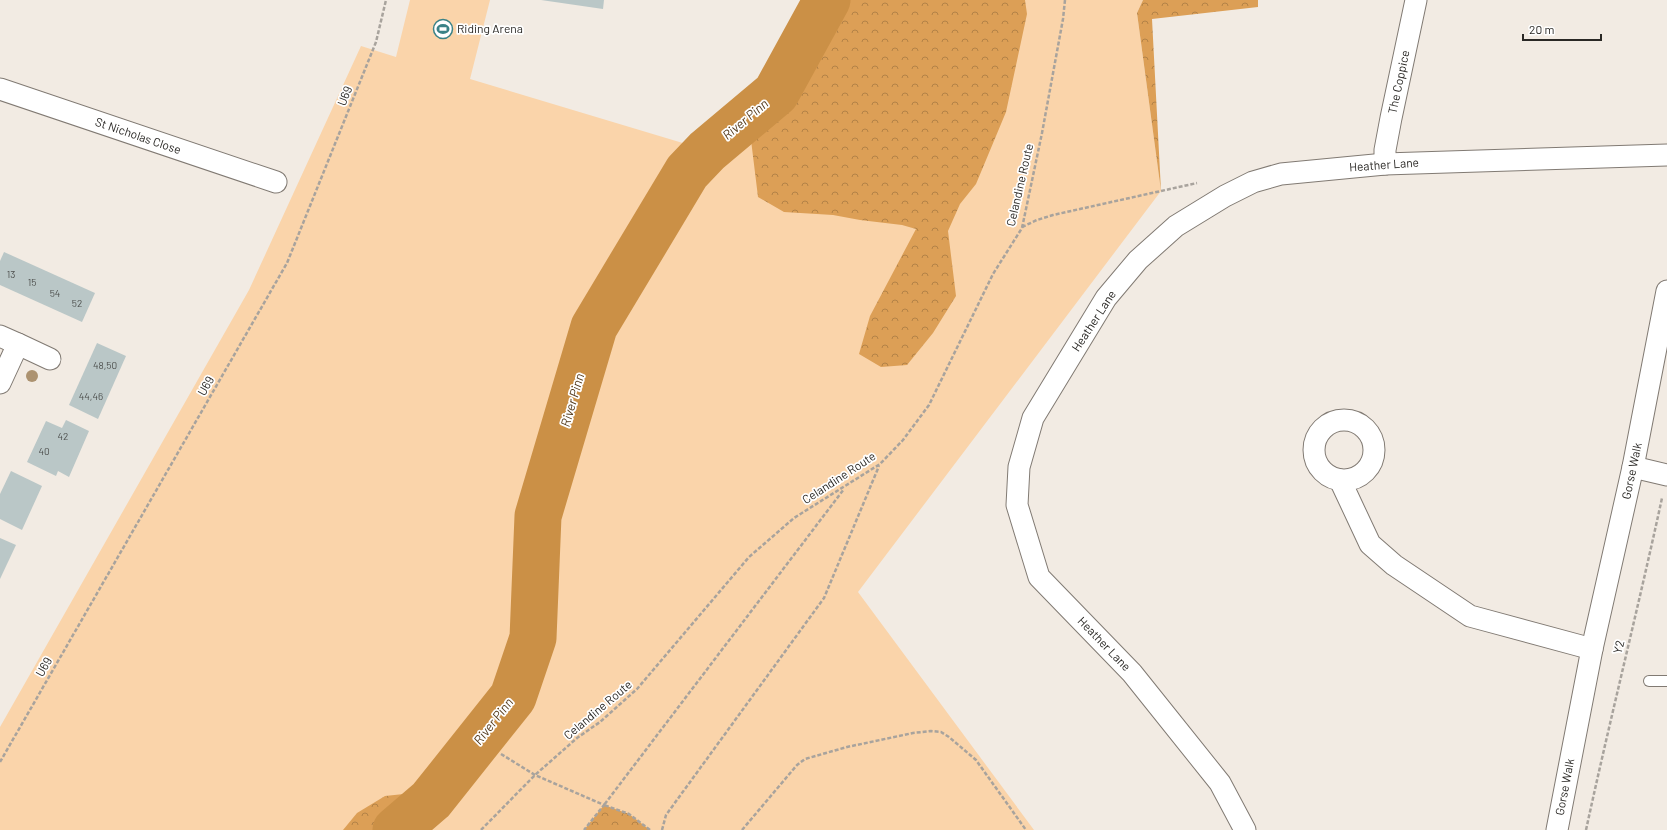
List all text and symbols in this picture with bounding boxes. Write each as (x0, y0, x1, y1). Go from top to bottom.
scale bar (1523, 16, 1601, 42)
sports icon: Riding Arena (432, 18, 454, 40)
place label: Riding Arena (457, 21, 523, 35)
text: 20 m (1529, 22, 1555, 36)
street label: The Coppice (1384, 49, 1412, 115)
street label: U69 (334, 84, 354, 108)
water label: River Pinn (719, 95, 771, 143)
street label: St Nicholas Close (94, 114, 183, 156)
street label: Celandine Route (1003, 142, 1035, 228)
street label: Heather Lane (1349, 155, 1419, 173)
house number: 13 (7, 268, 15, 280)
house number: 15 (28, 276, 36, 288)
house number: 54 (50, 287, 60, 299)
street label: Heather Lane (1068, 287, 1118, 354)
house number: 52 (72, 297, 82, 309)
house number: 48,50 (93, 359, 117, 371)
water label: River Pinn (557, 371, 587, 429)
street label: U69 (194, 373, 216, 398)
house number: 44,46 (79, 390, 103, 402)
house number: 42 (58, 430, 68, 442)
street label: Gorse Walk (1618, 441, 1644, 500)
house number: 40 (38, 445, 50, 457)
street label: Celandine Route (799, 448, 878, 506)
street label: Heather Lane (1075, 613, 1134, 673)
street label: Y2 (1610, 639, 1626, 655)
street label: U69 (32, 654, 54, 679)
street label: Celandine Route (560, 677, 634, 742)
water label: River Pinn (470, 694, 516, 748)
street label: Gorse Walk (1552, 757, 1576, 816)

